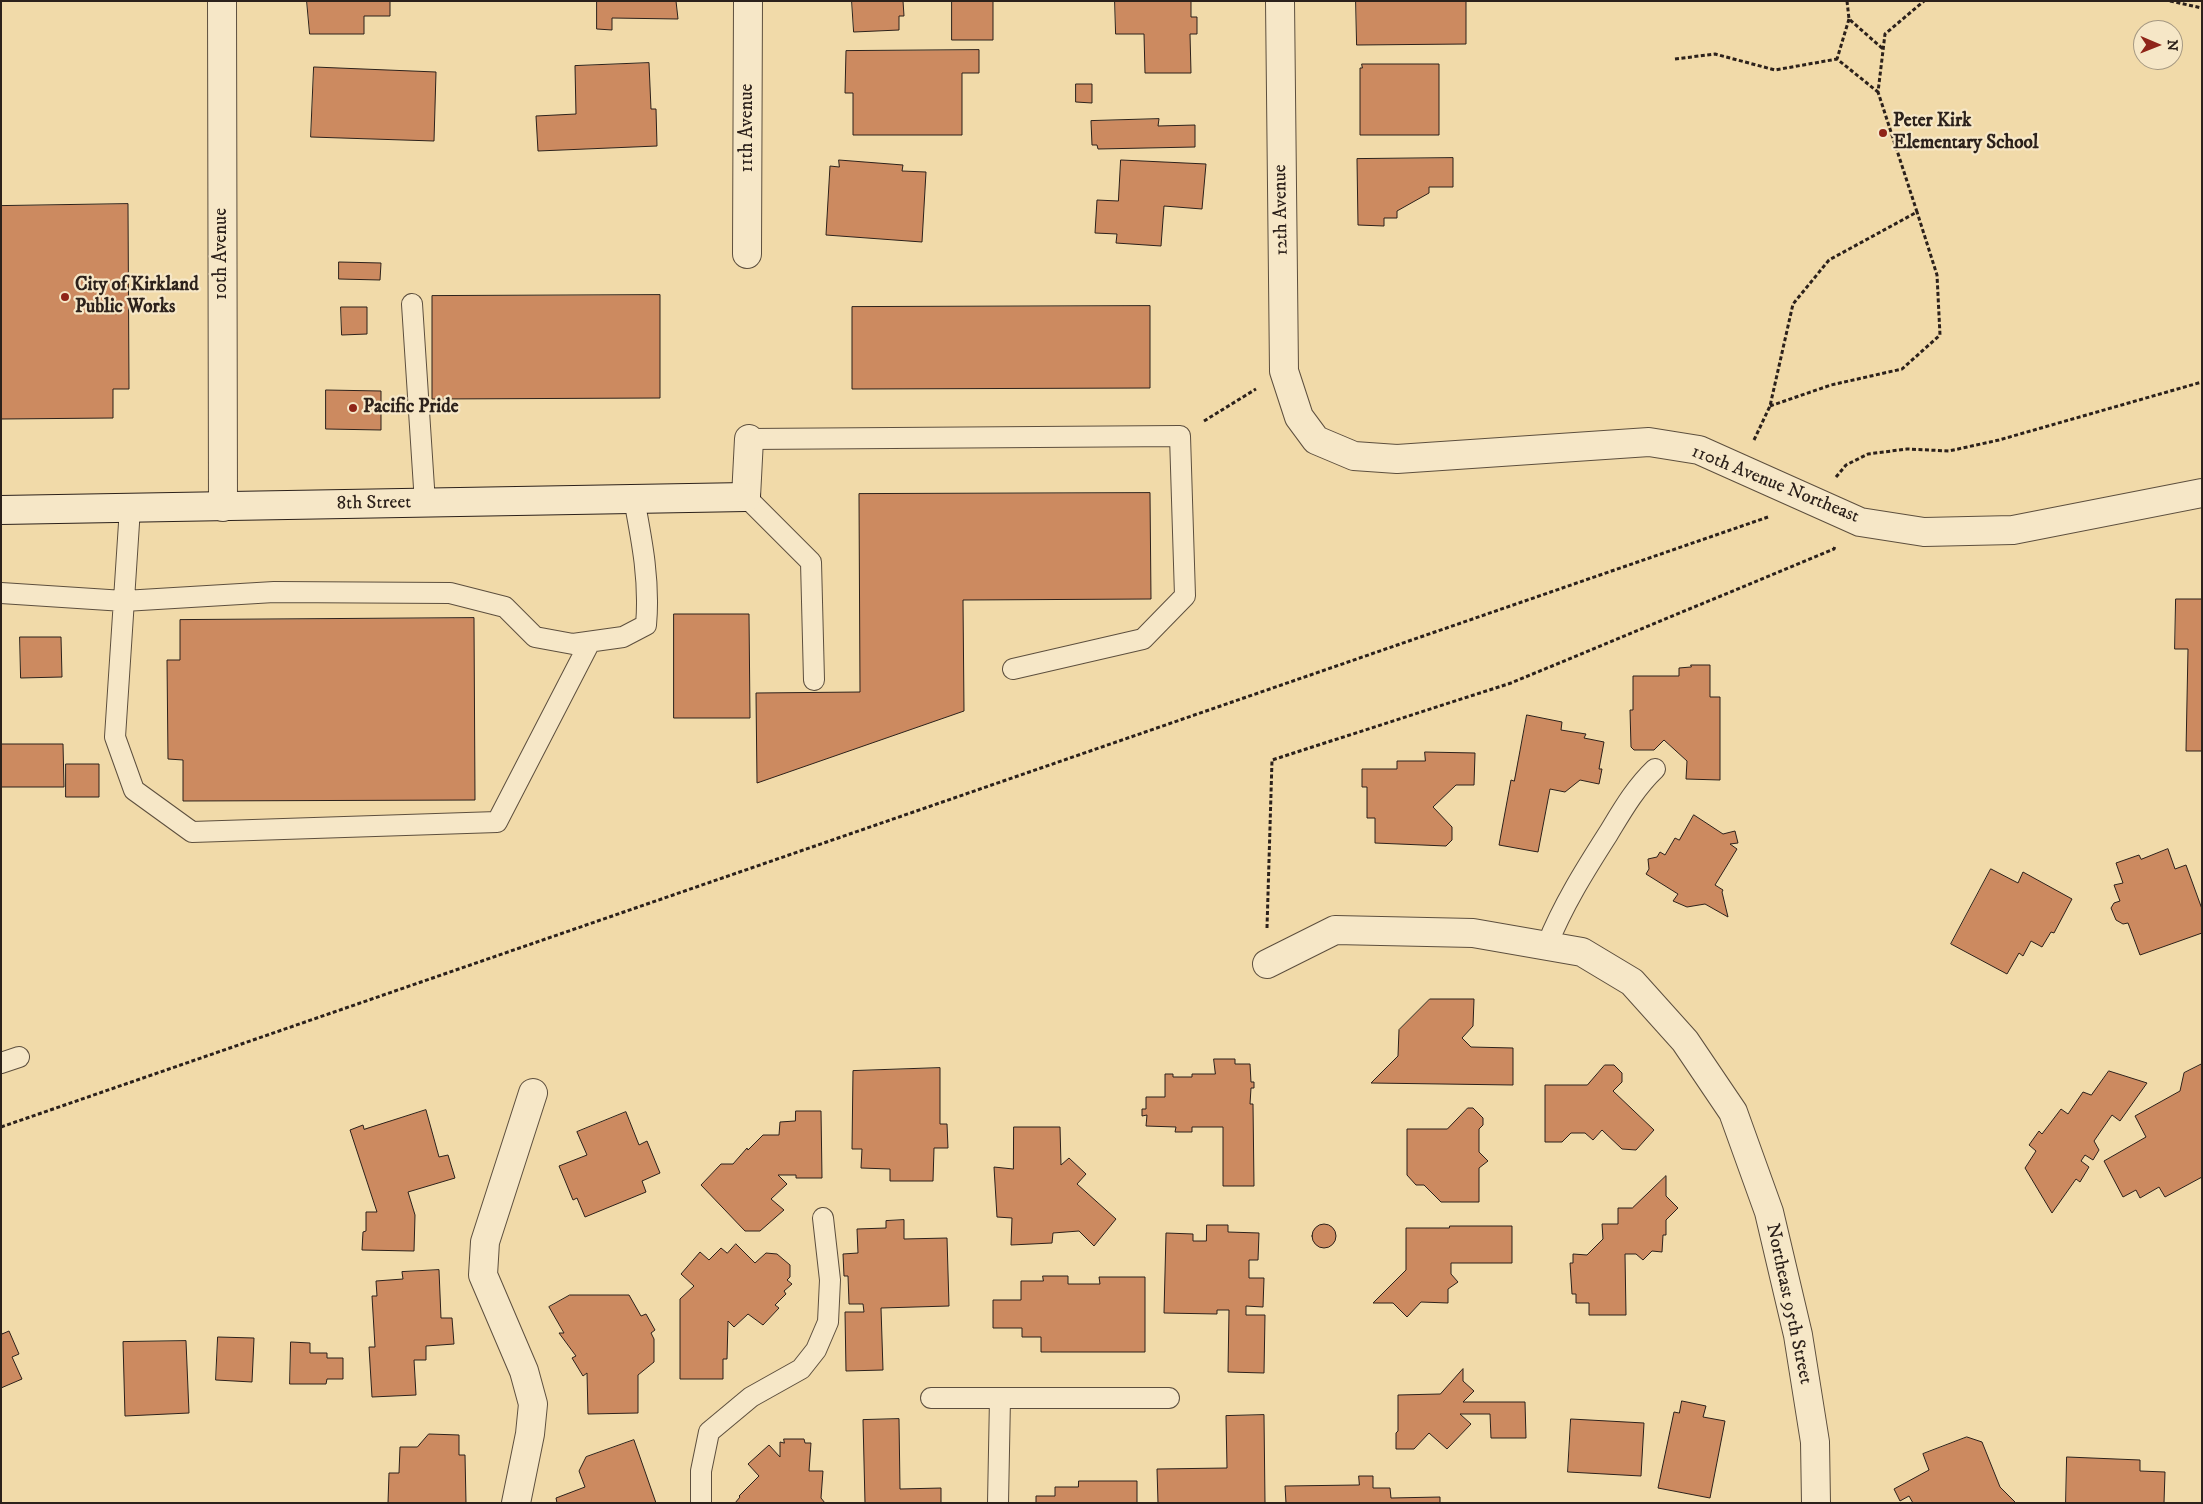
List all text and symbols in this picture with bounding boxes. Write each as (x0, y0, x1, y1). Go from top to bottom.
north arrow (2133, 20, 2183, 70)
text: N (2163, 39, 2181, 51)
street label: 11th Avenue (737, 84, 759, 172)
place label: Peter Kirk Elementary School (1893, 111, 2038, 155)
marker: Peter Kirk Elementary School (1877, 127, 1889, 139)
street label: 12th Avenue (1270, 164, 1294, 256)
street label: 10th Avenue (211, 208, 233, 300)
place label: City of Kirkland Public Works (75, 275, 199, 319)
marker: City of Kirkland Public Works (59, 291, 71, 303)
place label: Pacific Pride (363, 397, 459, 419)
marker: Pacific Pride (347, 402, 359, 414)
street label: 110th Avenue Northeast (1688, 441, 1862, 529)
street label: 8th Street (337, 492, 411, 516)
street label: Northeast 95th Street (1760, 1221, 1816, 1387)

